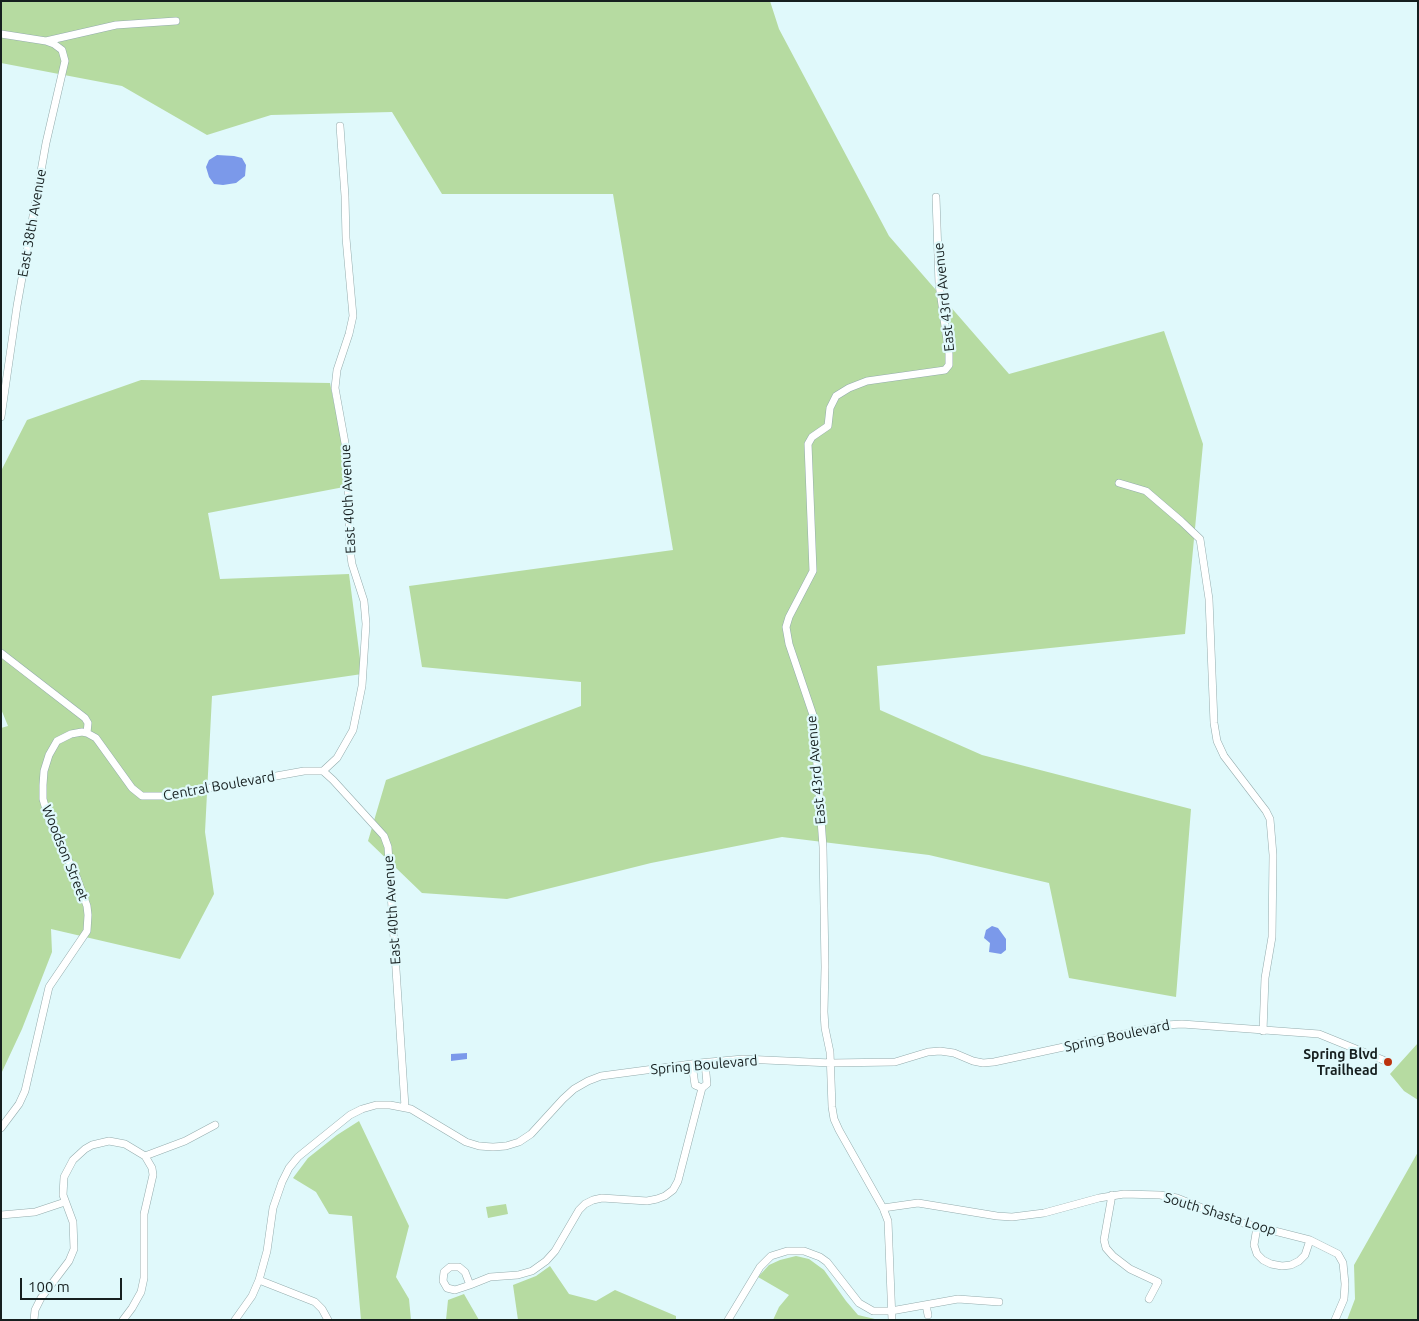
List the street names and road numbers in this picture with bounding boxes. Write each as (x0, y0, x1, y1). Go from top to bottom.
street label: East 38th Avenue (14, 168, 50, 278)
street label: East 43rd Avenue (930, 242, 958, 352)
street label: East 40th Avenue (337, 444, 359, 554)
street label: East 43rd Avenue (803, 715, 829, 825)
street label: Central Boulevard (162, 768, 276, 804)
street label: Woodson Street (38, 803, 92, 903)
street label: East 40th Avenue (380, 855, 404, 965)
street label: Spring Boulevard (1063, 1017, 1171, 1055)
street label: Spring Boulevard (650, 1052, 758, 1078)
street label: South Shasta Loop (1162, 1189, 1278, 1239)

